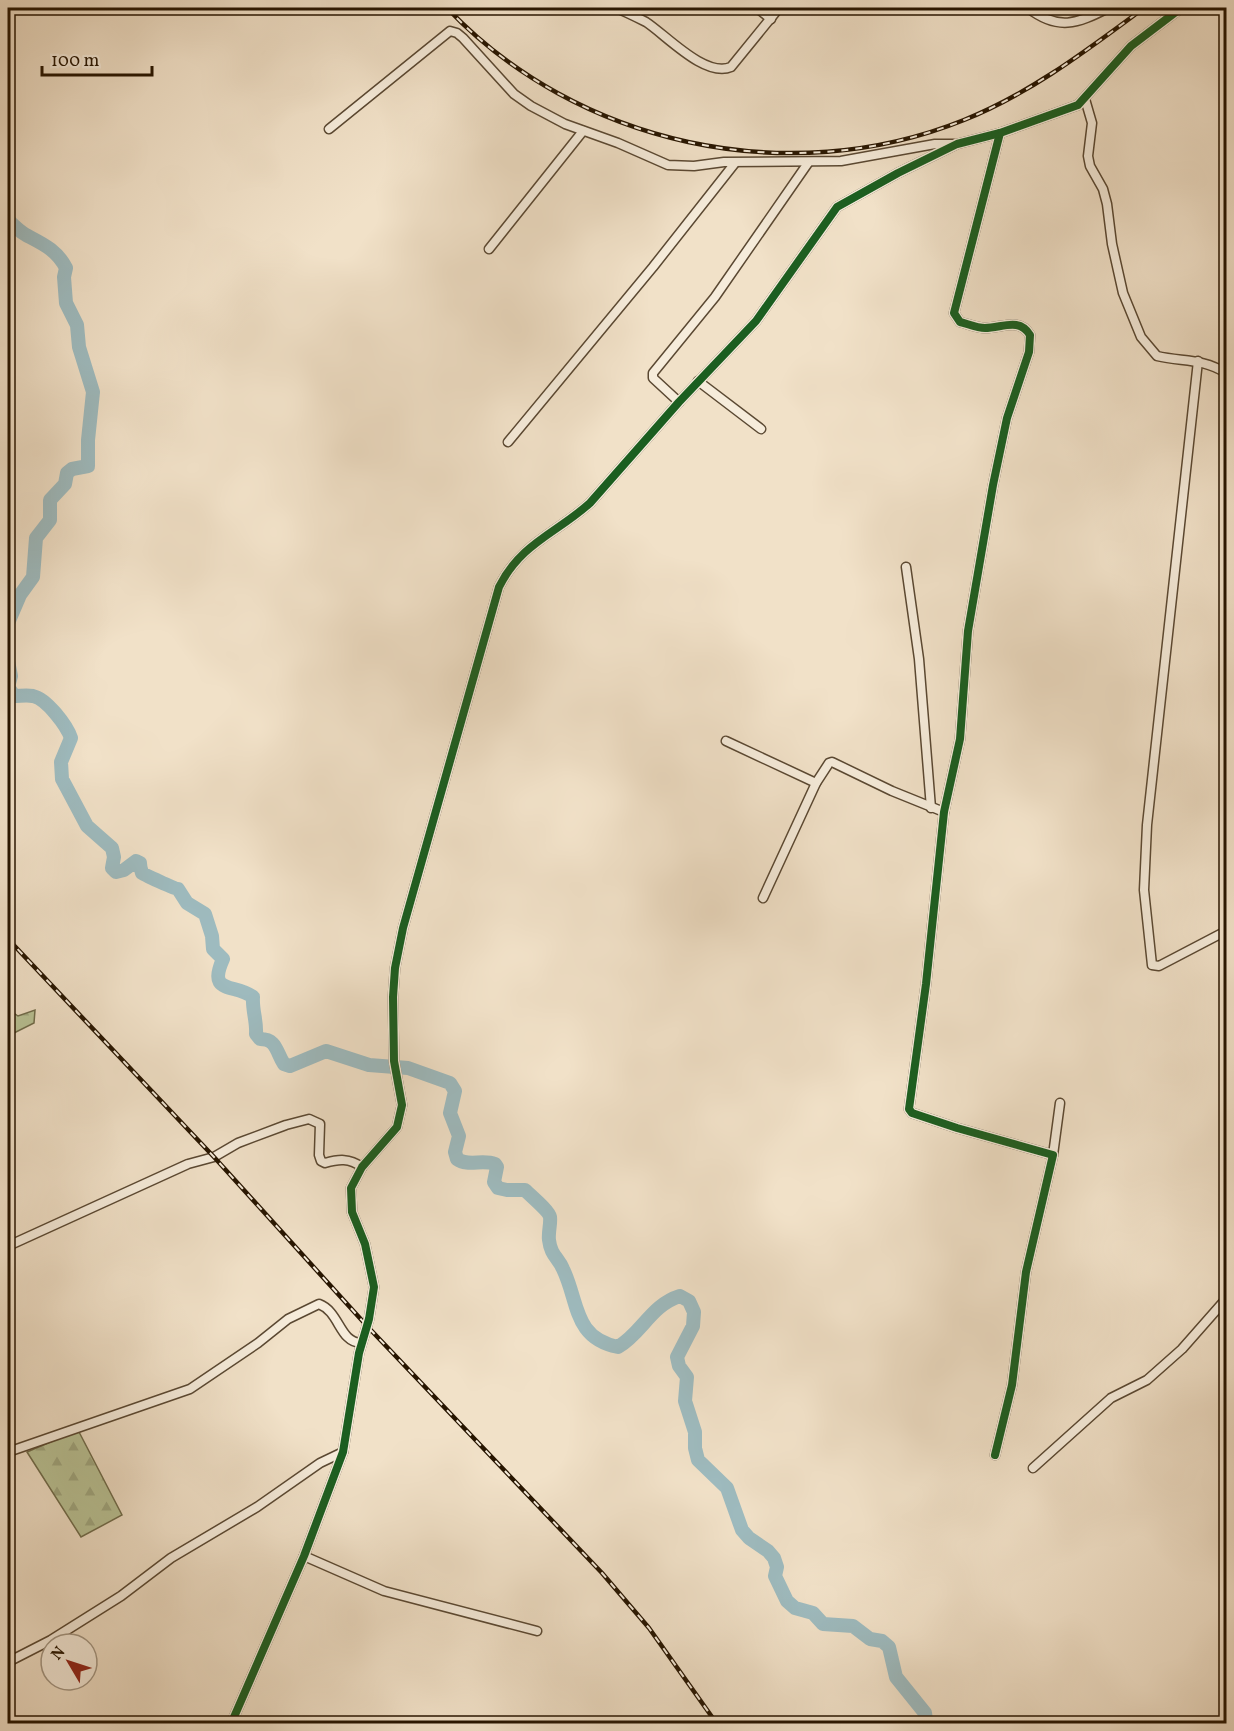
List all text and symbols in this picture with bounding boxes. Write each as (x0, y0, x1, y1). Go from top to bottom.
scale bar (42, 39, 152, 77)
text: 100 m (51, 49, 100, 74)
north arrow (39, 1632, 99, 1692)
text: N (47, 1642, 71, 1665)

